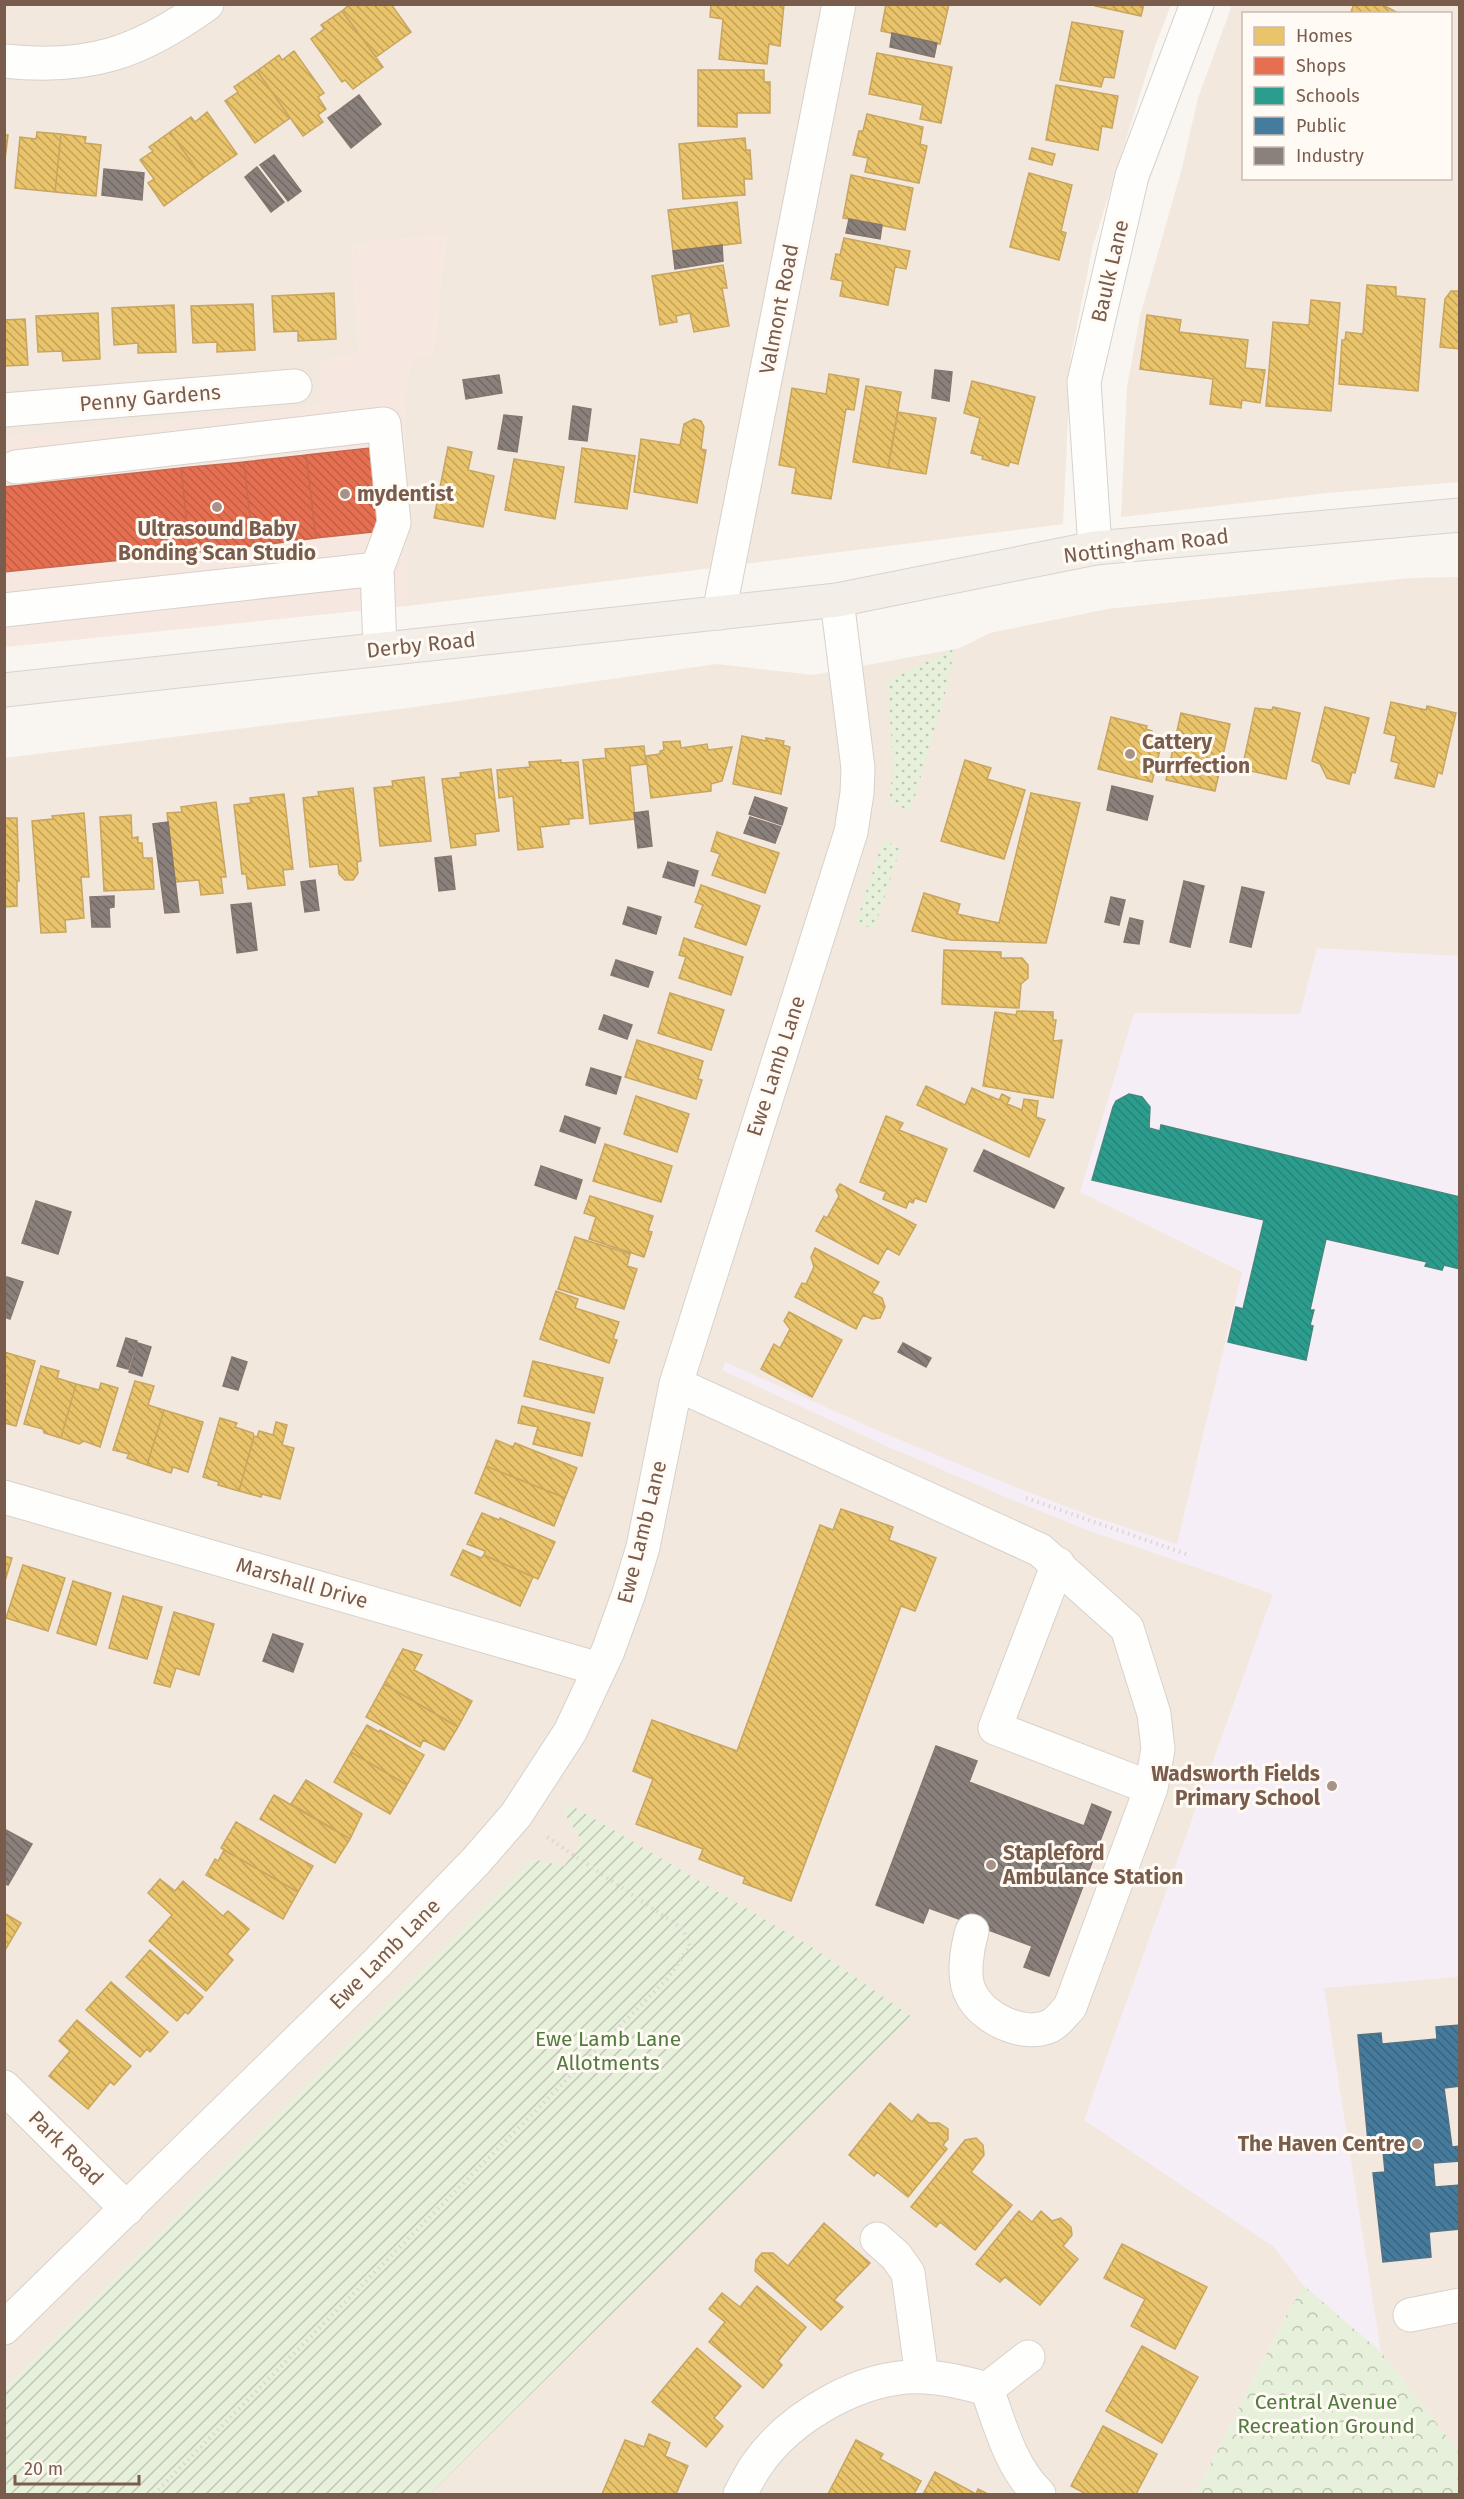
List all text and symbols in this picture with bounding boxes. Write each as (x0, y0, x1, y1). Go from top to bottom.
legend (1242, 12, 1452, 180)
text: Homes (1296, 25, 1352, 47)
text: Shops (1296, 55, 1346, 77)
text: Schools (1296, 85, 1360, 107)
text: Public (1296, 115, 1346, 137)
text: Industry (1296, 145, 1364, 167)
street label: Baulk Lane (1086, 217, 1134, 325)
street label: Valmont Road (754, 242, 804, 376)
street label: Penny Gardens (78, 379, 222, 417)
place label: mydentist (357, 481, 455, 507)
marker: mydentist (338, 487, 352, 501)
marker: Ultrasound Baby Bonding Scan Studio (210, 500, 224, 514)
place label: Ultrasound Baby Bonding Scan Studio (118, 516, 316, 566)
street label: Nottingham Road (1062, 523, 1230, 569)
street label: Derby Road (365, 626, 477, 664)
place label: Cattery Purrfection (1142, 729, 1250, 779)
marker: Cattery Purrfection (1123, 747, 1137, 761)
street label: Ewe Lamb Lane (741, 992, 811, 1140)
street label: Ewe Lamb Lane (612, 1458, 672, 1606)
street label: Marshall Drive (233, 1552, 371, 1614)
place label: Wadsworth Fields Primary School (1151, 1761, 1321, 1811)
marker: Wadsworth Fields Primary School (1325, 1779, 1339, 1793)
place label: Stapleford Ambulance Station (1002, 1840, 1183, 1890)
marker: Stapleford Ambulance Station (984, 1858, 998, 1872)
street label: Ewe Lamb Lane (324, 1893, 446, 2015)
park label: Ewe Lamb Lane Allotments (535, 2026, 681, 2076)
street label: Park Road (23, 2105, 109, 2191)
place label: The Haven Centre (1238, 2131, 1405, 2157)
marker: The Haven Centre (1410, 2137, 1424, 2151)
park label: Central Avenue Recreation Ground (1237, 2389, 1415, 2439)
scale bar (15, 2448, 140, 2486)
text: 20 m (24, 2458, 63, 2480)

